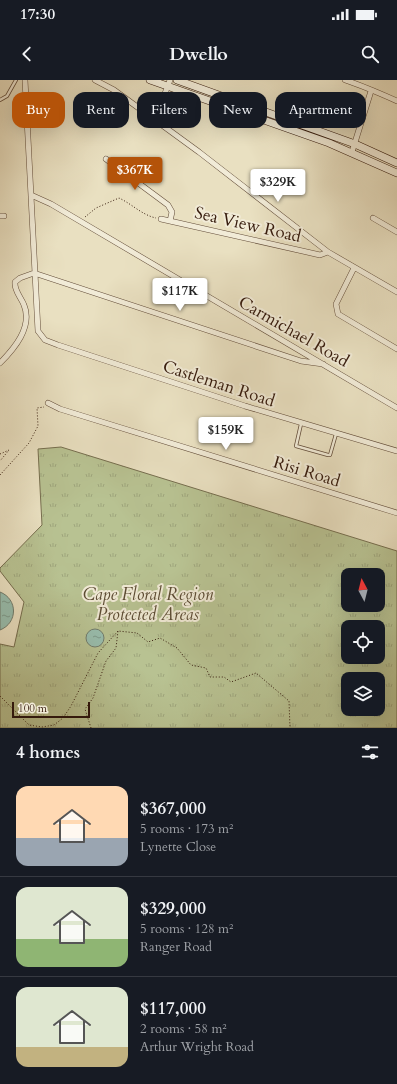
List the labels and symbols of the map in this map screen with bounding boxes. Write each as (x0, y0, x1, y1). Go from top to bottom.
pin: $367K (107, 157, 163, 191)
pin: $329K (250, 169, 306, 203)
street label: Sea View Road (192, 201, 303, 248)
pin: $117K (152, 278, 208, 312)
street label: Carmichael Road (234, 290, 353, 372)
street label: Castleman Road (160, 354, 278, 412)
pin: $159K (198, 417, 254, 451)
street label: Risi Road (271, 450, 343, 493)
north arrow (341, 568, 385, 612)
park label: Cape Floral Region Protected Areas (83, 583, 214, 626)
scale bar (12, 700, 90, 719)

